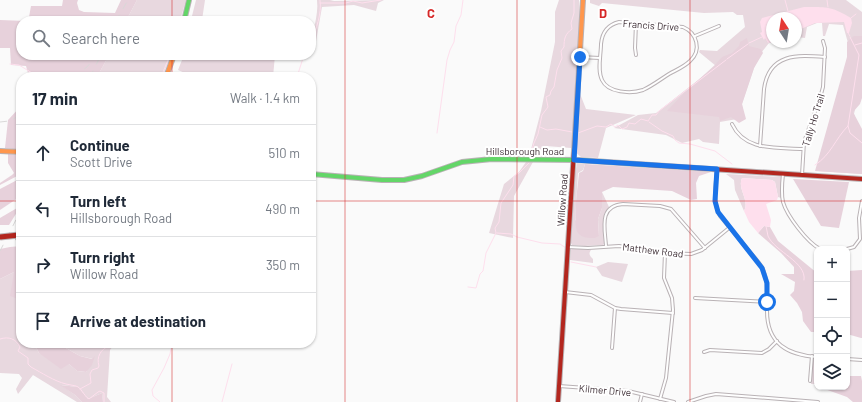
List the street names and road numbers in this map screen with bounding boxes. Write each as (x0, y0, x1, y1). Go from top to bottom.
street label: Francis Drive (622, 17, 680, 33)
street label: Tally Ho Trail (799, 92, 827, 148)
street label: Hillsborough Road (486, 145, 564, 157)
street label: Willow Road (554, 173, 570, 227)
street label: Matthew Road (622, 240, 684, 260)
street label: Kilmer Drive (578, 382, 632, 398)

